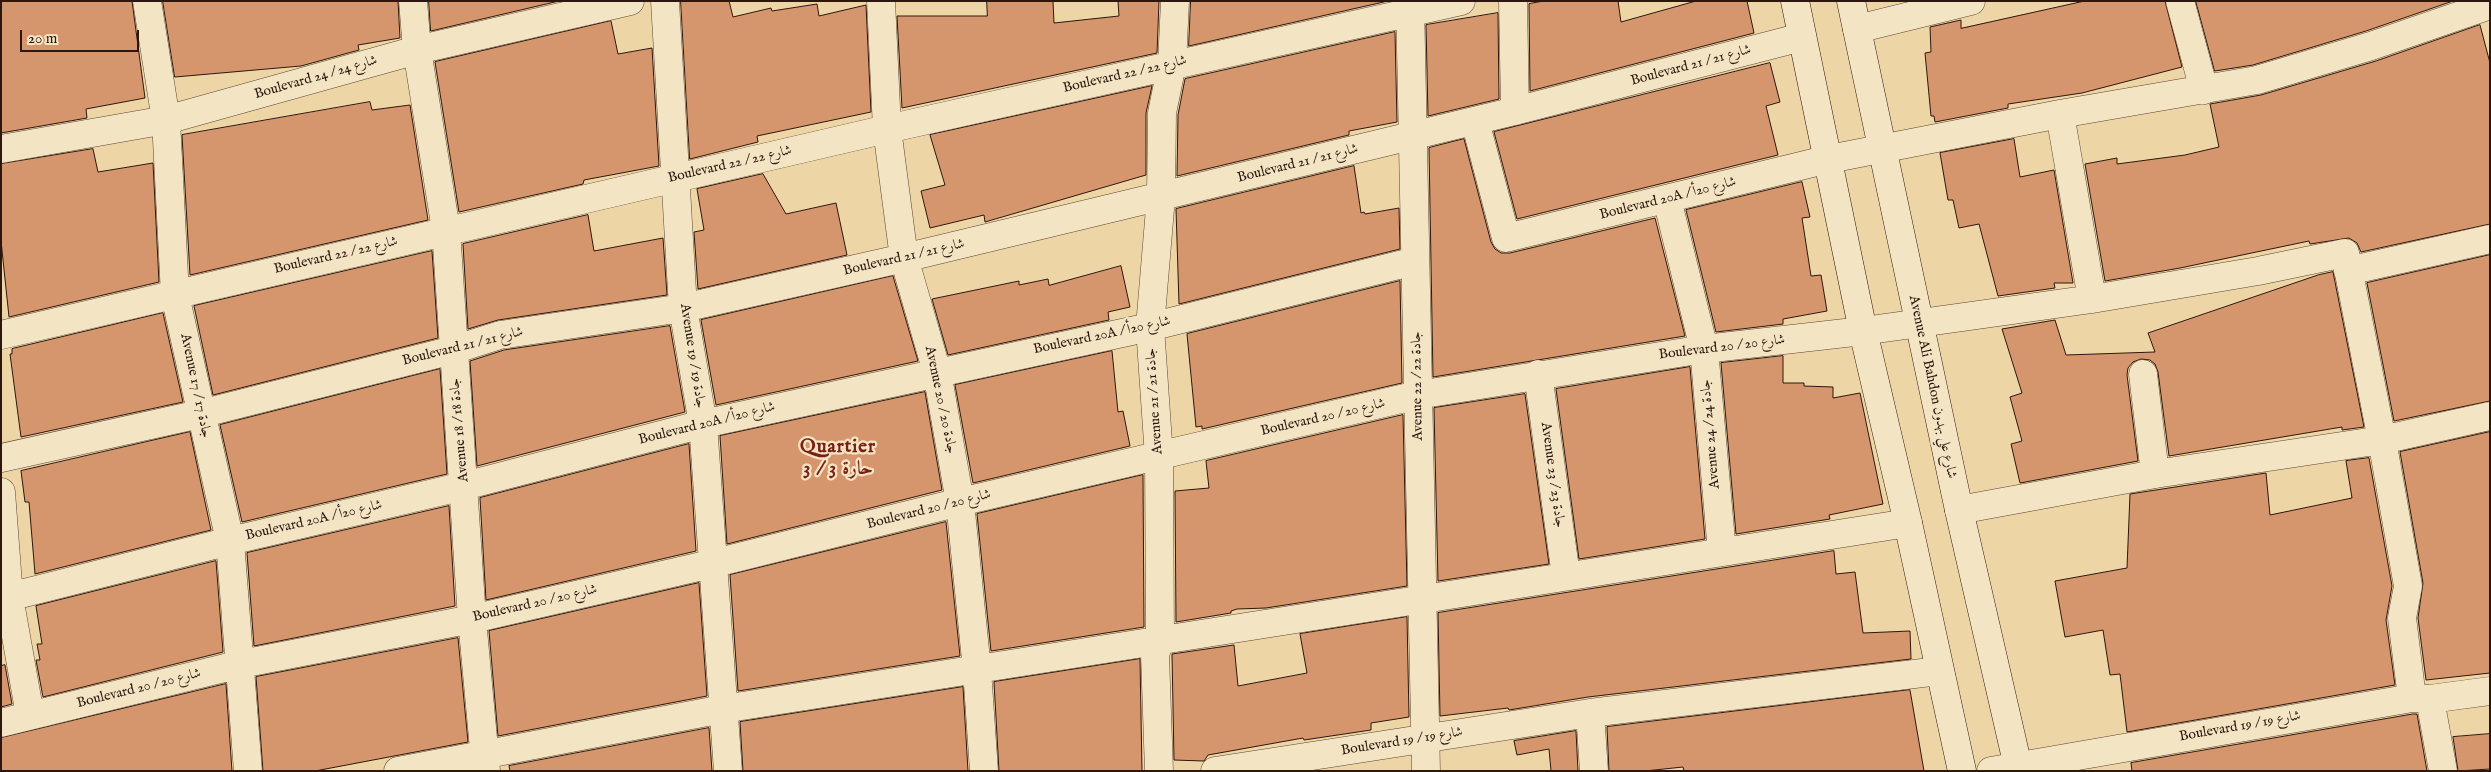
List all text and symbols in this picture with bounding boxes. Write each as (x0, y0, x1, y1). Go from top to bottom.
scale bar (22, 20, 141, 52)
text: 20 m (28, 29, 57, 48)
street label: Boulevard 21 / شارع 21 (1629, 42, 1753, 90)
street label: Boulevard 24 / شارع 24 (253, 52, 379, 104)
street label: Boulevard 22 / شارع 22 (1061, 53, 1189, 97)
street label: Boulevard 21 / شارع 21 (1236, 141, 1360, 187)
street label: Boulevard 22 / شارع 22 (666, 143, 794, 187)
street label: Boulevard 20A / شارع 20أ (1598, 174, 1738, 224)
street label: Boulevard 22 / شارع 22 (272, 234, 400, 278)
street label: Boulevard 21 / شارع 21 (842, 236, 966, 280)
street label: Avenue Ali Bahdon شارع علي بهدون (1904, 294, 1960, 480)
street label: Avenue 19 / جادة 19 (675, 303, 709, 409)
street label: Boulevard 20A / شارع 20أ (1032, 313, 1172, 359)
street label: Boulevard 21 / شارع 21 (401, 324, 525, 370)
street label: Avenue 22 / جادة 22 (1409, 331, 1427, 441)
street label: Avenue 17 / جادة 17 (176, 332, 214, 440)
street label: Boulevard 20 / شارع 20 (1658, 332, 1786, 364)
street label: Avenue 20 / جادة 20 (920, 345, 960, 455)
street label: Avenue 21 / جادة 21 (1143, 347, 1167, 455)
street label: Avenue 18 / جادة 18 (447, 377, 473, 483)
street label: Avenue 24 / جادة 24 (1698, 379, 1724, 489)
street label: Boulevard 20 / شارع 20 (1259, 396, 1387, 440)
street label: Boulevard 20A / شارع 20أ (637, 399, 777, 449)
street label: Avenue 23 / جادة 23 (1536, 421, 1568, 529)
district label: Quartier 3 / حارة 3 (799, 437, 877, 481)
street label: Boulevard 20 / شارع 20 (865, 486, 993, 534)
street label: Boulevard 20A / شارع 20أ (244, 497, 384, 545)
street label: Boulevard 20 / شارع 20 (471, 582, 599, 626)
street label: Boulevard 20 / شارع 20 (75, 665, 203, 713)
street label: Boulevard 19 / شارع 19 (2178, 708, 2302, 746)
street label: Boulevard 19 / شارع 19 (1340, 724, 1464, 760)

